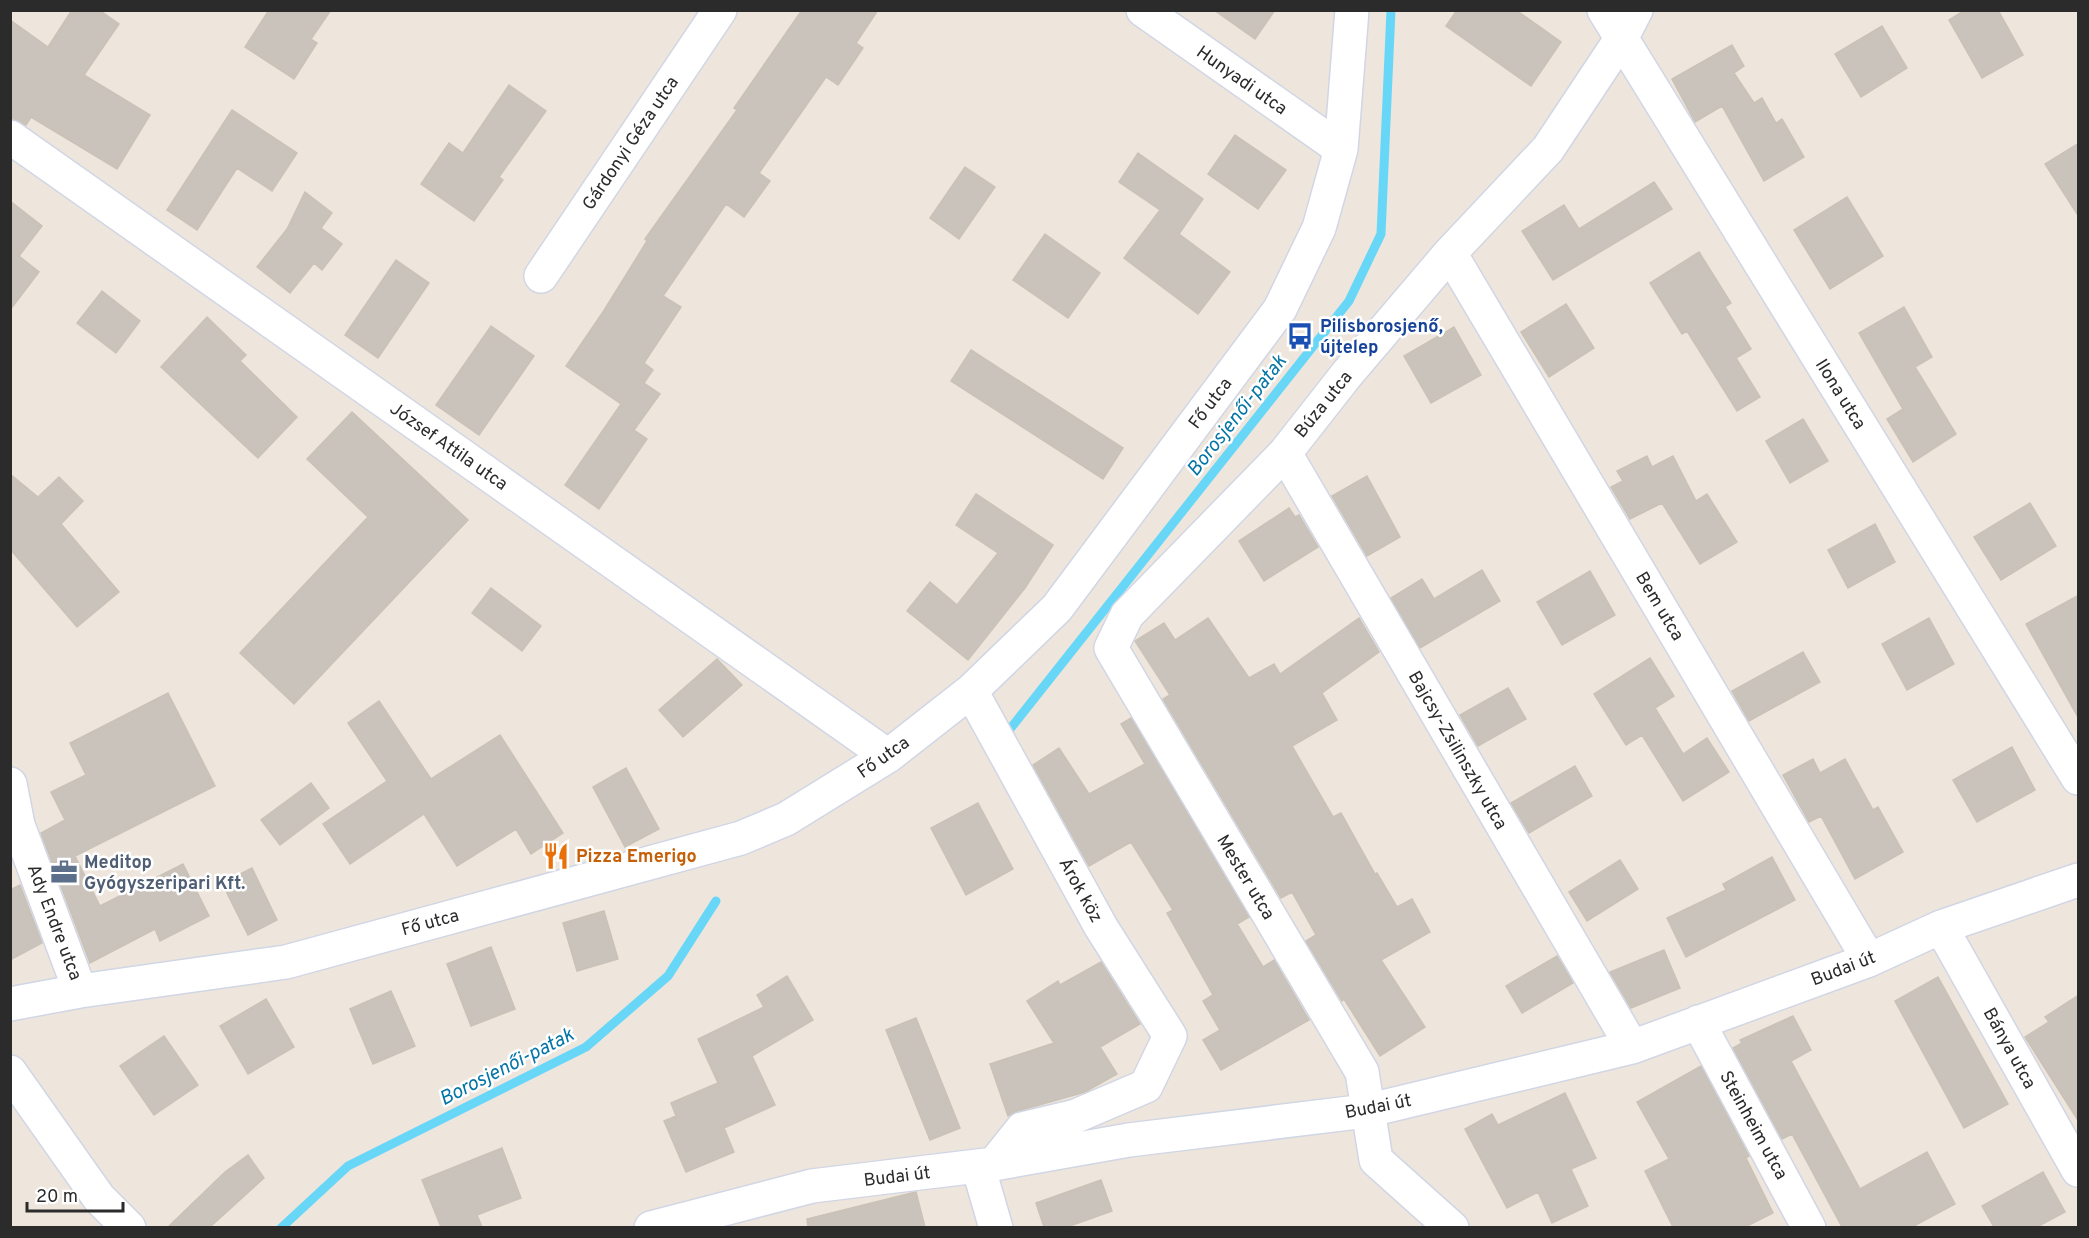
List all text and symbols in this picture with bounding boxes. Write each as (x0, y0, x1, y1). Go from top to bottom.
street label: Hunyadi utca (1191, 41, 1291, 121)
street label: Gárdonyi Géza utca (578, 72, 685, 215)
place label: Pilisborosjenő, újtelep (1320, 316, 1443, 360)
bus stop icon: Pilisborosjenő, újtelep (1285, 321, 1315, 351)
water label: Borosjenői-patak (1182, 349, 1294, 482)
street label: Ilona utca (1809, 355, 1870, 434)
street label: Búza utca (1290, 367, 1358, 443)
street label: Fő utca (1184, 374, 1238, 434)
street label: József Attila utca (385, 398, 512, 496)
street label: Bem utca (1629, 568, 1688, 645)
street label: Bajcsy-Zsilinszky utca (1402, 667, 1512, 834)
street label: Fő utca (853, 732, 915, 784)
street label: Mester utca (1210, 831, 1279, 924)
restaurant icon: Pizza Emerigo (541, 841, 571, 871)
place label: Pizza Emerigo (576, 846, 697, 869)
place label: Meditop Gyógyszeripari Kft. (84, 852, 245, 896)
street label: Árok köz (1053, 853, 1109, 927)
office icon: Meditop Gyógyszeripari Kft. (49, 857, 79, 887)
street label: Ady Endre utca (21, 861, 86, 984)
street label: Fő utca (399, 905, 462, 942)
street label: Budai út (1808, 947, 1879, 992)
street label: Bánya utca (1977, 1004, 2040, 1093)
water label: Borosjenői-patak (435, 1022, 579, 1113)
street label: Steinheim utca (1713, 1067, 1792, 1184)
street label: Budai út (1343, 1090, 1413, 1125)
street label: Budai út (862, 1162, 932, 1193)
scale bar (27, 1175, 123, 1213)
text: 20 m (36, 1186, 78, 1209)

